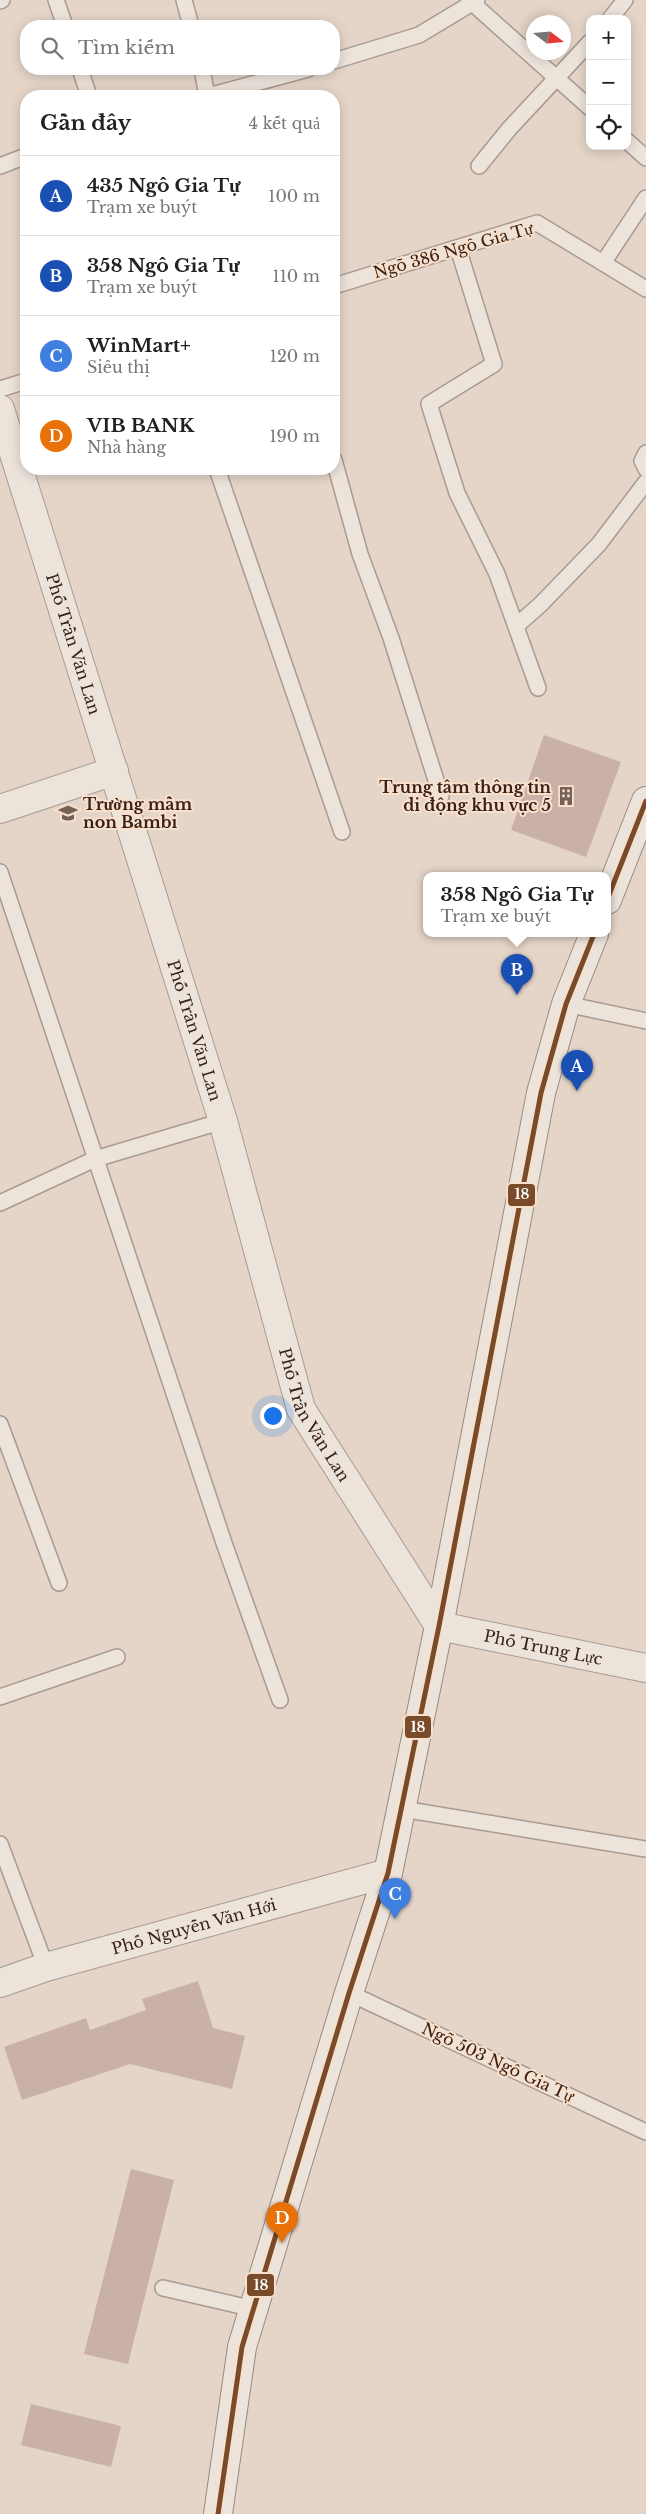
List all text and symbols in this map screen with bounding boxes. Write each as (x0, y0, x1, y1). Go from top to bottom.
north arrow (526, 15, 571, 60)
map controls (586, 15, 631, 150)
button: + (586, 15, 631, 60)
search box (20, 20, 340, 75)
icon: search (38, 34, 66, 62)
text: Tìm kiếm (78, 36, 175, 59)
button: − (586, 60, 631, 105)
button: locate (586, 105, 631, 150)
text: Gần đây (40, 110, 131, 136)
text: 4 kết quả (249, 113, 320, 133)
text: 435 Ngô Gia Tự (87, 174, 241, 197)
text: A (50, 186, 62, 206)
text: 100 m (268, 186, 320, 206)
text: Trạm xe buýt (87, 197, 197, 217)
street label: Ngõ 386 Ngô Gia Tự (371, 217, 536, 282)
text: 358 Ngô Gia Tự (87, 254, 240, 277)
text: B (50, 266, 62, 286)
text: 110 m (273, 266, 320, 286)
text: Trạm xe buýt (87, 277, 197, 297)
text: WinMart+ (87, 334, 191, 357)
text: C (49, 346, 63, 366)
text: 120 m (270, 346, 320, 366)
text: Siêu thị (87, 357, 150, 377)
text: VIB BANK (87, 414, 194, 437)
text: D (49, 426, 63, 446)
text: 190 m (269, 426, 320, 446)
text: Nhà hàng (87, 437, 166, 457)
street label: Phố Trần Văn Lan (42, 571, 105, 717)
place label: Trung tâm thông tin di động khu vực 5 (379, 777, 551, 815)
building icon: Trung tâm thông tin di động khu vực 5 (555, 785, 577, 807)
place label: Trường mầm non Bambi (83, 794, 193, 832)
school or university icon: Trường mầm non Bambi (57, 802, 79, 824)
popup (423, 872, 611, 937)
text: 358 Ngô Gia Tự (441, 883, 594, 906)
text: Trạm xe buýt (441, 906, 551, 926)
pin: B (501, 954, 533, 995)
street label: Phố Trần Văn Lan (163, 957, 226, 1103)
pin: A (561, 1050, 593, 1091)
line badge: 18 (507, 1183, 536, 1207)
text: 18 (515, 1185, 530, 1203)
street label: Phố Trần Văn Lan (275, 1346, 355, 1485)
your location (260, 1403, 286, 1429)
street label: Phố Trung Lực (482, 1625, 605, 1669)
line badge: 18 (404, 1715, 432, 1739)
text: 18 (411, 1718, 426, 1736)
pin: C (379, 1878, 411, 1919)
street label: Phố Nguyễn Văn Hới (109, 1894, 279, 1959)
street label: Ngõ 503 Ngô Gia Tự (419, 2018, 578, 2107)
pin: D (266, 2202, 298, 2243)
line badge: 18 (246, 2273, 275, 2297)
text: 18 (254, 2276, 269, 2294)

